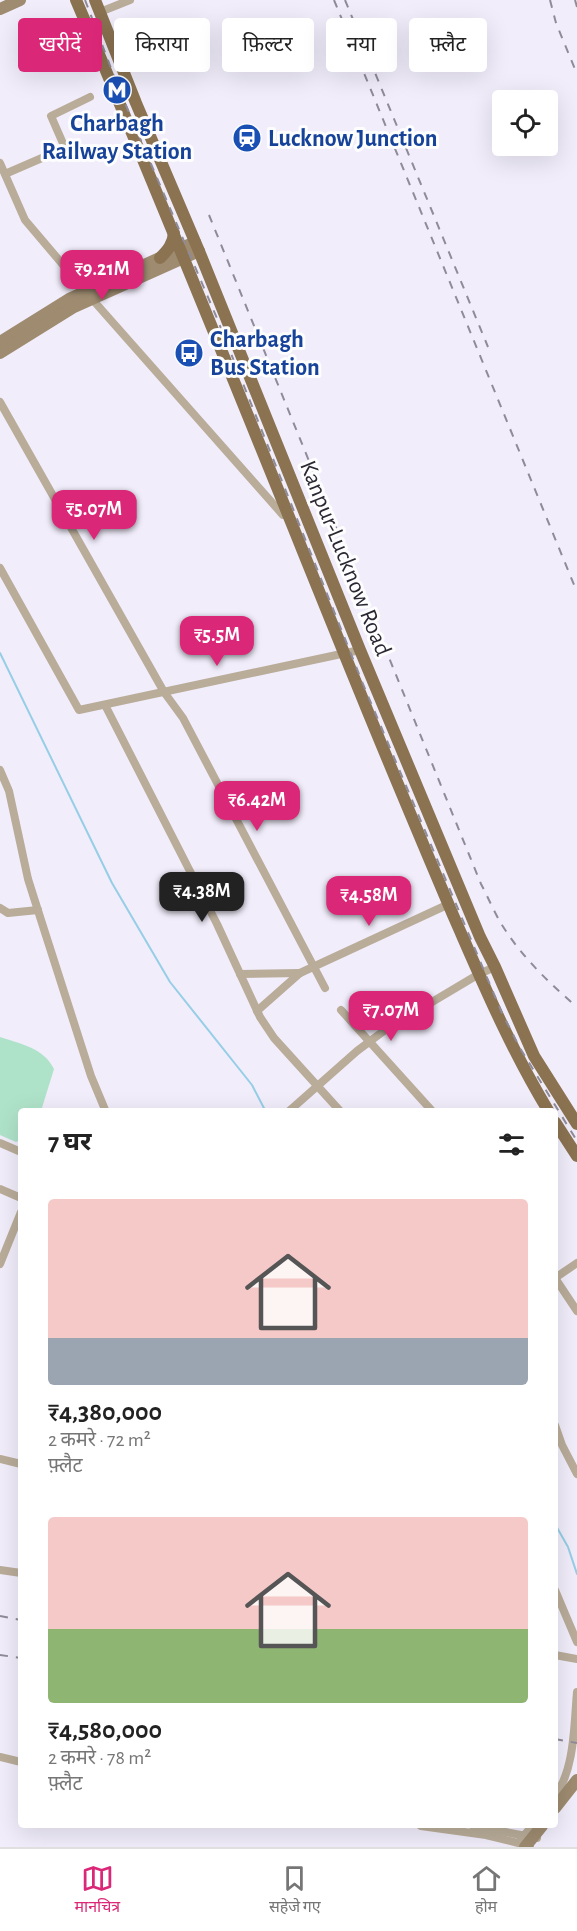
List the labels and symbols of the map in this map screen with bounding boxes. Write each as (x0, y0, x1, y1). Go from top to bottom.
metro station icon: Charbagh Railway Station (101, 74, 133, 106)
place label: Charbagh Railway Station (42, 112, 192, 164)
station icon: Lucknow Junction (231, 122, 263, 154)
place label: Lucknow Junction (268, 127, 438, 151)
pin: ₹9.21M (53, 250, 151, 301)
place label: Charbagh Bus Station (210, 328, 320, 380)
bus stop icon: Charbagh Bus Station (173, 337, 205, 369)
street label: Kanpur-Lucknow Road (295, 457, 395, 659)
pin: ₹5.07M (45, 490, 143, 541)
pin: ₹5.5M (175, 616, 259, 667)
pin: ₹6.42M (208, 781, 306, 832)
pin: ₹4.38M (153, 872, 251, 923)
pin: ₹4.58M (320, 876, 418, 927)
pin: ₹7.07M (342, 991, 440, 1042)

